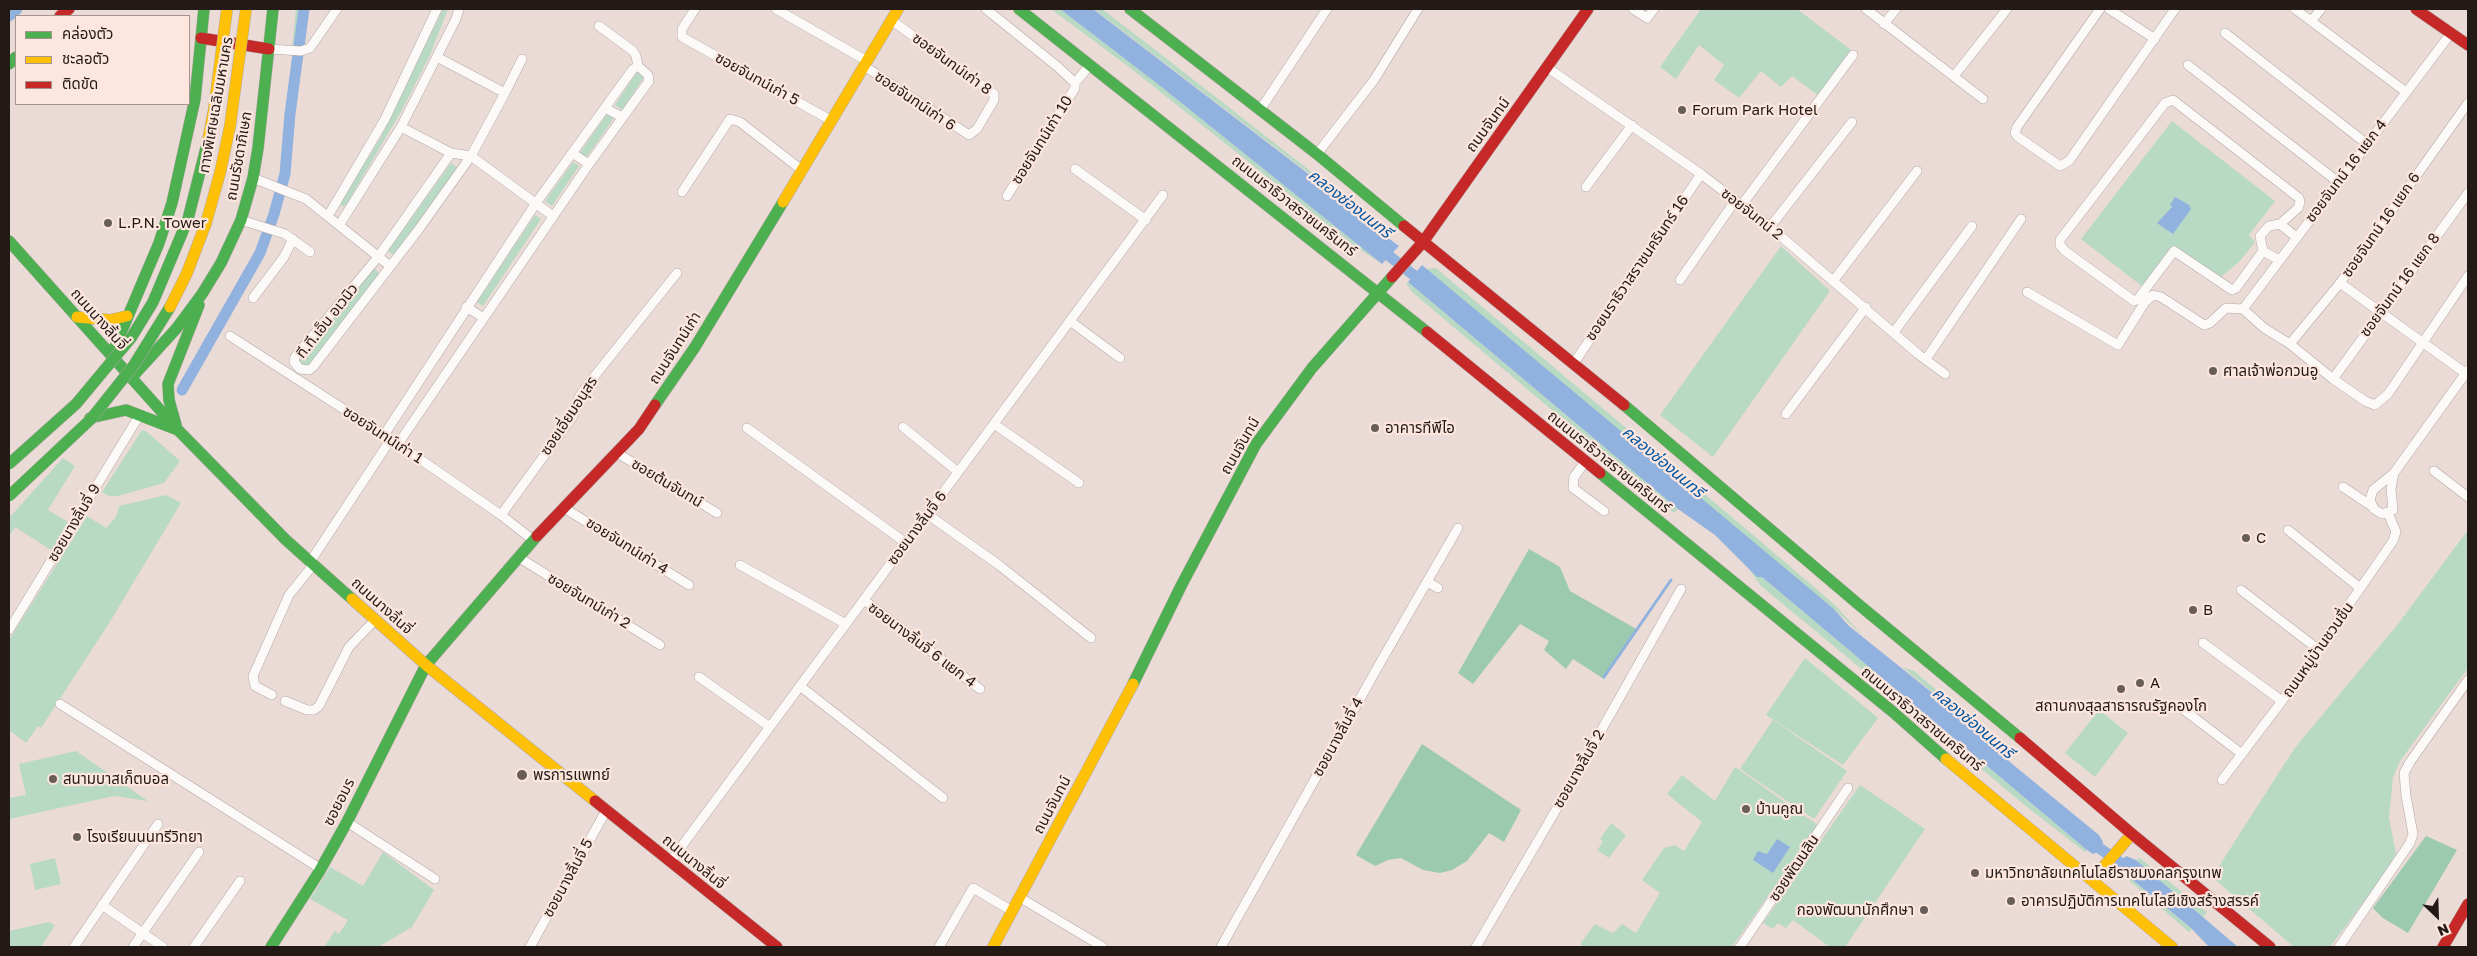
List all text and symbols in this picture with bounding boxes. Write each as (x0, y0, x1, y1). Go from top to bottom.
legend (15, 15, 190, 105)
text: คล่องตัว (62, 24, 113, 42)
street label: ซอยจันทน์เก่า 8 (909, 29, 995, 99)
street label: ทางพิเศษเฉลิมมหานคร (195, 36, 237, 174)
text: ชะลอตัว (62, 49, 109, 67)
street label: ซอยจันทน์เก่า 5 (712, 49, 802, 109)
street label: ซอยจันทน์เก่า 6 (871, 67, 959, 135)
text: ติดขัด (62, 74, 98, 92)
street label: ซอยจันทน์เก่า 10 (1008, 92, 1076, 188)
street label: ถนนจันทน์ (1462, 94, 1514, 156)
place label: Forum Park Hotel (1692, 101, 1818, 119)
marker: Forum Park Hotel (1676, 104, 1688, 116)
street label: ถนนรัชดาภิเษก (222, 110, 256, 202)
street label: ซอยจันทน์ 16 แยก 4 (2301, 116, 2391, 226)
street label: ถนนนราธิวาสราชนครินทร์ (1228, 152, 1360, 260)
water label: คลองช่องนนทรี (1305, 166, 1395, 242)
street label: ซอยจันทน์ 16 แยก 6 (2338, 169, 2424, 281)
street label: ซอยจันทน์ 2 (1717, 184, 1787, 244)
street label: ซอยนราธิวาสราชนครินทร์ 16 (1582, 192, 1692, 344)
place label: L.P.N. Tower (118, 214, 207, 232)
marker: L.P.N. Tower (102, 217, 114, 229)
street label: ซอยจันทน์ 16 แยก 8 (2356, 230, 2444, 340)
street label: ที.ที.เอ็น อเวนิว (292, 280, 362, 362)
street label: ถนนนางลิ้นจี่ (67, 285, 131, 353)
street label: ถนนจันทน์เก่า (645, 309, 705, 387)
place label: ศาลเจ้าพ่อกวนอู (2223, 362, 2318, 380)
marker: ศาลเจ้าพ่อกวนอู (2207, 365, 2219, 377)
street label: ซอยเอี่ยมอนุสร (537, 373, 601, 459)
street label: ซอยจันทน์เก่า 1 (340, 402, 426, 468)
street label: ถนนนราธิวาสราชนครินทร์ (1544, 407, 1674, 517)
street label: ถนนจันทน์ (1216, 414, 1264, 478)
place label: อาคารทีพีไอ (1385, 419, 1455, 437)
marker: อาคารทีพีไอ (1369, 422, 1381, 434)
water label: คลองช่องนนทรี (1618, 422, 1708, 502)
street label: ซอยต้นจันทน์ (628, 455, 706, 511)
street label: ซอยนางลิ้นจี่ 9 (44, 481, 104, 565)
street label: ซอยนางลิ้นจี่ 6 (883, 488, 951, 568)
street label: ซอยจันทน์เก่า 4 (582, 514, 672, 578)
place label: C (2256, 529, 2266, 547)
marker: C (2240, 532, 2252, 544)
street label: ซอยจันทน์เก่า 2 (544, 569, 634, 633)
street label: ถนนนางลิ้นจี่ (348, 574, 416, 638)
street label: ซอยนางลิ้นจี่ 6 แยก 4 (865, 599, 979, 691)
street label: ถนนหมู่บ้านชวนชื่น (2278, 599, 2358, 701)
place label: B (2203, 601, 2213, 619)
marker: B (2187, 604, 2199, 616)
street label: ถนนนราธิวาสราชนครินทร์ (1858, 663, 1986, 775)
place label: A (2150, 674, 2160, 692)
marker: A (2134, 677, 2146, 689)
water label: คลองช่องนนทรี (1928, 683, 2018, 763)
marker: สถานกงสุลสาธารณรัฐคองโก (2115, 683, 2127, 695)
street label: ซอยนางลิ้นจี่ 4 (1309, 694, 1367, 780)
place label: สถานกงสุลสาธารณรัฐคองโก (2035, 697, 2207, 715)
street label: ซอยนางลิ้นจี่ 2 (1549, 727, 1609, 811)
place label: พรการแพทย์ (533, 766, 610, 784)
marker: พรการแพทย์ (515, 768, 529, 782)
place label: สนามบาสเก็ตบอล (63, 770, 169, 788)
marker: สนามบาสเก็ตบอล (47, 773, 59, 785)
street label: ถนนจันทน์ (1029, 773, 1075, 837)
street label: ซอยอมร (319, 775, 359, 829)
place label: บ้านคูณ (1756, 800, 1803, 818)
marker: บ้านคูณ (1740, 803, 1752, 815)
place label: โรงเรียนนนทรีวิทยา (87, 828, 203, 846)
marker: โรงเรียนนนทรีวิทยา (71, 831, 83, 843)
street label: ถนนนางลิ้นจี่ (659, 831, 729, 893)
street label: ซอยพัฒนสิน (1765, 831, 1823, 905)
street label: ซอยนางลิ้นจี่ 5 (539, 835, 597, 921)
place label: มหาวิทยาลัยเทคโนโลยีราชมงคลกรุงเทพ (1985, 864, 2222, 882)
marker: มหาวิทยาลัยเทคโนโลยีราชมงคลกรุงเทพ (1969, 867, 1981, 879)
north arrow (2412, 891, 2462, 941)
place label: อาคารปฏิบัติการเทคโนโลยีเชิงสร้างสรรค์ (2021, 892, 2259, 910)
marker: อาคารปฏิบัติการเทคโนโลยีเชิงสร้างสรรค์ (2005, 895, 2017, 907)
place label: กองพัฒนานักศึกษา (1797, 901, 1914, 919)
marker: กองพัฒนานักศึกษา (1918, 904, 1930, 916)
text: N (2435, 920, 2452, 940)

